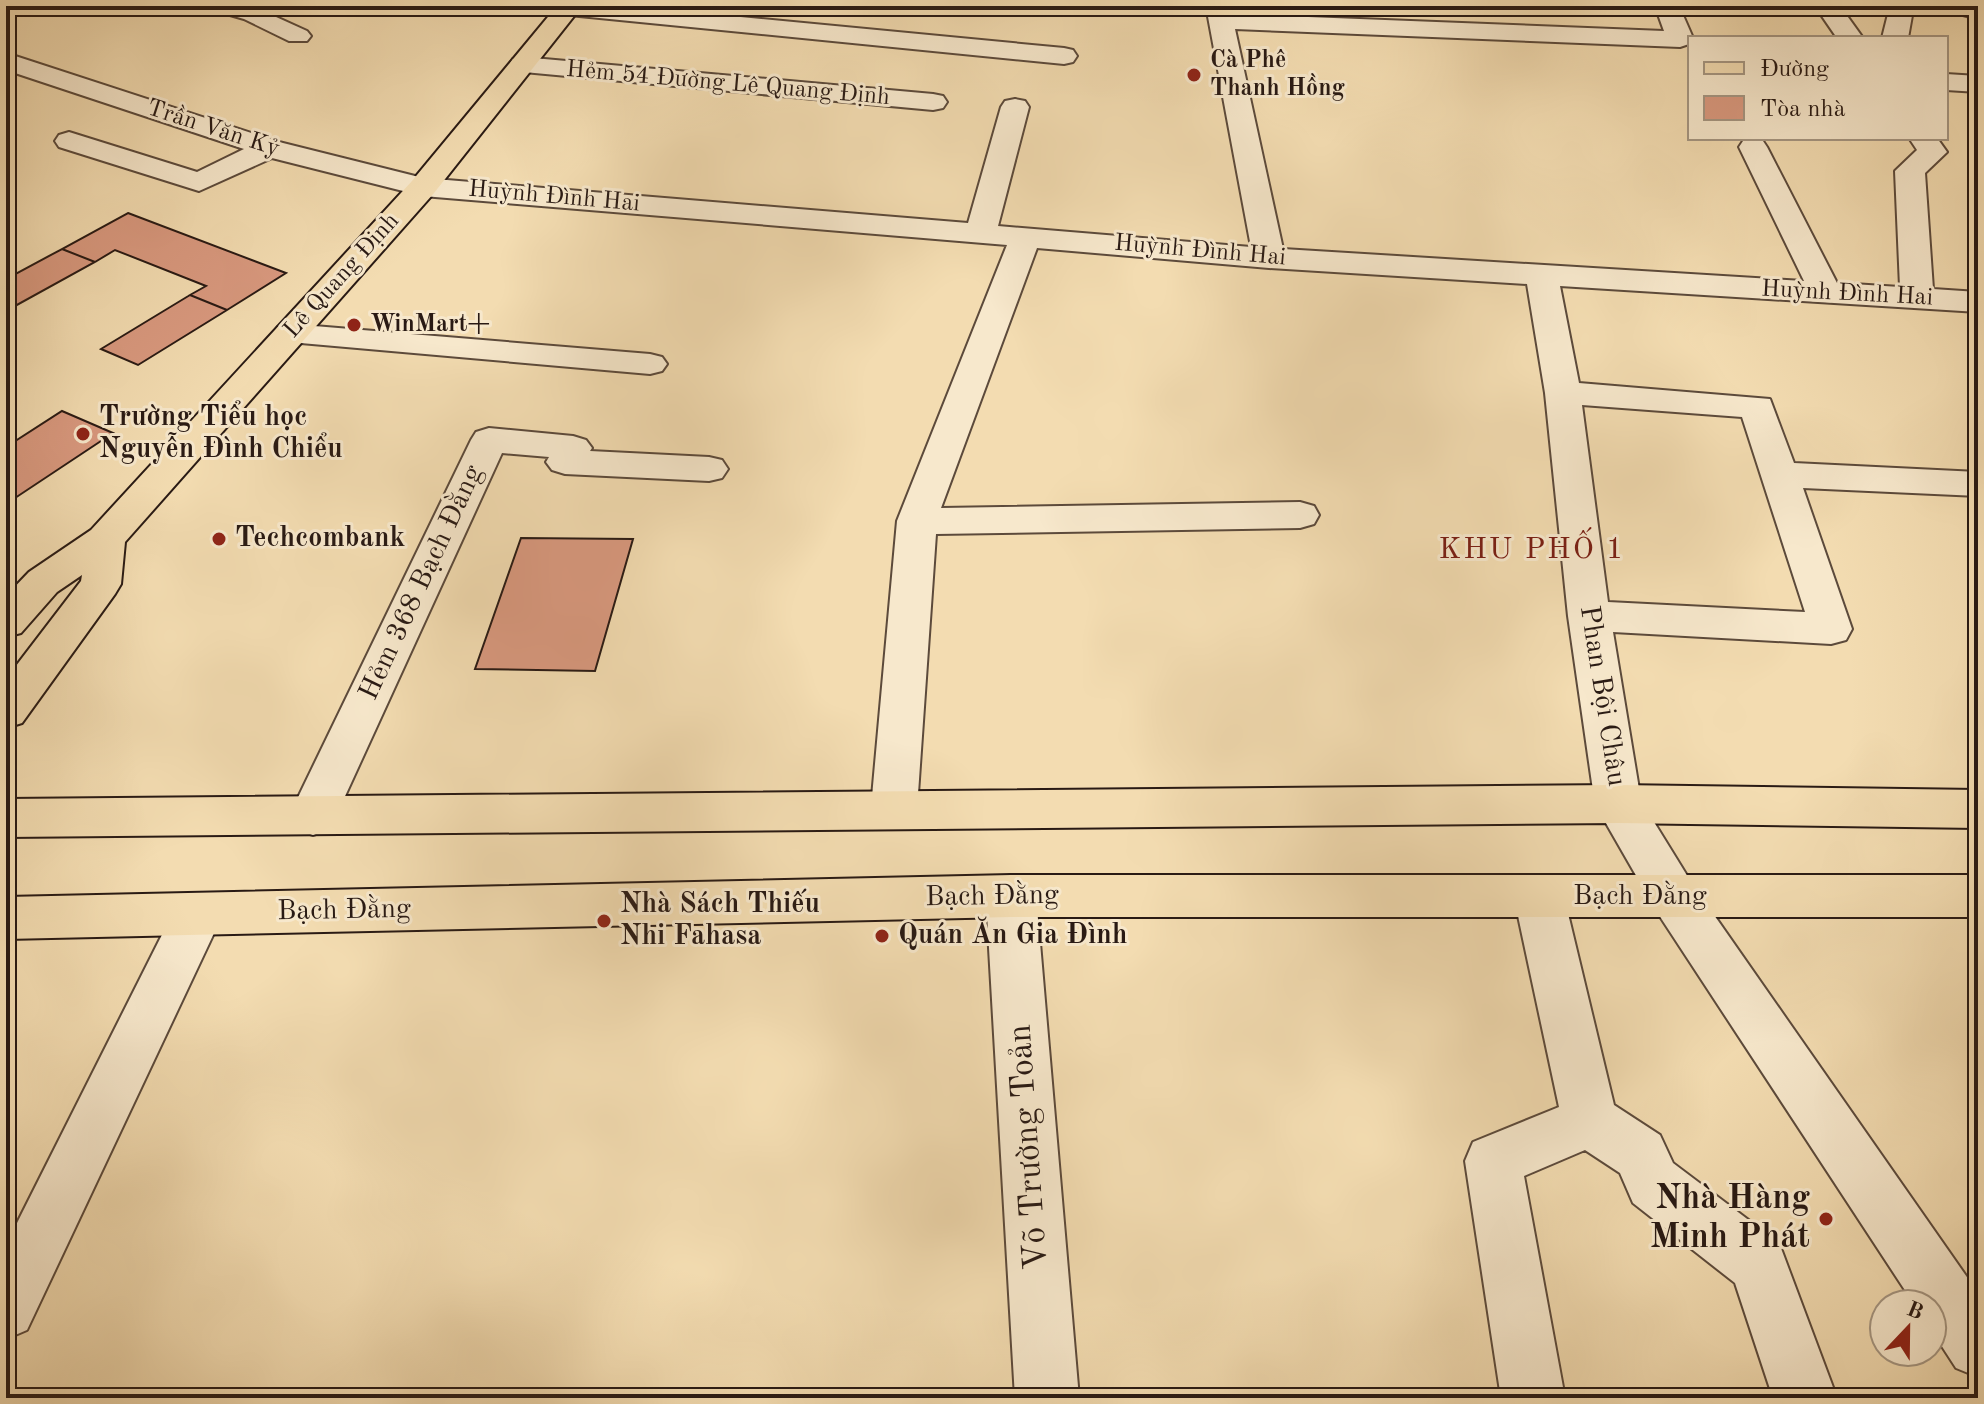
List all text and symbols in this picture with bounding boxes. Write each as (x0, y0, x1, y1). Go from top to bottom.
legend (1688, 36, 1948, 140)
place label: Cà Phê Thanh Hồng (1210, 49, 1346, 101)
street label: Hẻm 54 Đường Lê Quang Định (565, 58, 891, 110)
text: Đường (1760, 58, 1829, 82)
marker: Cà Phê Thanh Hồng (1185, 66, 1203, 84)
street label: Trần Văn Kỷ (144, 94, 283, 162)
text: Tòa nhà (1760, 98, 1846, 122)
street label: Huỳnh Đình Hai (467, 178, 641, 216)
street label: Lê Quang Định (280, 209, 404, 343)
street label: Huỳnh Đình Hai (1113, 232, 1287, 270)
street label: Huỳnh Đình Hai (1760, 278, 1934, 310)
place label: WinMart+ (370, 313, 490, 337)
marker: WinMart+ (345, 316, 363, 334)
place label: Trường Tiểu học Nguyễn Đình Chiểu (99, 400, 343, 464)
marker: Trường Tiểu học Nguyễn Đình Chiểu (74, 425, 92, 443)
street label: Hẻm 368 Bạch Đằng (353, 460, 489, 705)
place label: Techcombank (235, 525, 405, 553)
district label: KHU PHỐ 1 (1439, 527, 1625, 565)
marker: Techcombank (210, 530, 228, 548)
street label: Phan Bội Châu (1574, 604, 1630, 788)
street label: Bạch Đằng (925, 879, 1059, 912)
street label: Bạch Đằng (1573, 880, 1707, 911)
place label: Nhà Sách Thiếu Nhi Fahasa (620, 888, 820, 951)
street label: Bạch Đằng (277, 893, 411, 926)
marker: Nhà Sách Thiếu Nhi Fahasa (595, 912, 613, 930)
place label: Quán Ăn Gia Đình (898, 916, 1128, 950)
marker: Quán Ăn Gia Đình (873, 927, 891, 945)
street label: Võ Trường Toản (1003, 1023, 1055, 1271)
place label: Nhà Hàng Minh Phát (1650, 1182, 1810, 1255)
marker: Nhà Hàng Minh Phát (1817, 1210, 1835, 1228)
north arrow (1868, 1288, 1948, 1368)
text: B (1903, 1298, 1926, 1324)

